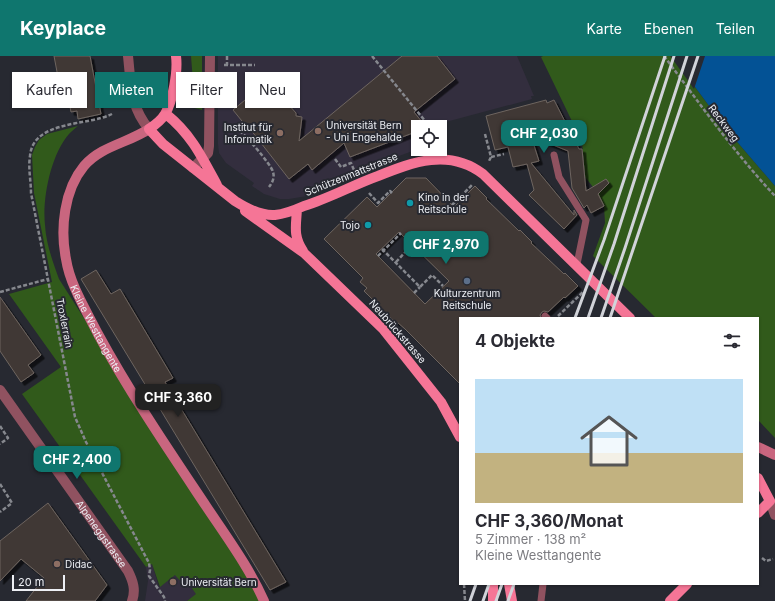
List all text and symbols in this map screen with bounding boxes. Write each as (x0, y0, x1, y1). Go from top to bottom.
text: Keyplace (20, 17, 106, 40)
text: Karte (586, 20, 622, 37)
text: Ebenen (644, 20, 694, 37)
text: Teilen (716, 20, 755, 37)
chip: Kaufen (12, 72, 87, 108)
chip: Mieten (95, 72, 168, 108)
chip: Filter (176, 72, 237, 108)
chip: Neu (245, 72, 300, 108)
street label: Reckweg (706, 102, 742, 144)
place label: Universität Bern - Uni Engehalde (326, 119, 402, 143)
map controls (411, 120, 447, 156)
button: locate (411, 120, 447, 156)
pin: CHF 2,030 (498, 120, 590, 154)
place label: Institut für Informatik (224, 121, 273, 145)
text: CHF 2,030 (510, 125, 578, 141)
marker: Universität Bern - Uni Engehalde (313, 126, 323, 136)
marker: Institut für Informatik (275, 128, 285, 138)
street label: Schützenmattstrasse (303, 150, 399, 198)
place label: Kino in der Reitschule (418, 191, 469, 215)
marker: Kino in der Reitschule (405, 198, 415, 208)
place label: Tojo (340, 219, 360, 231)
marker: Tojo (363, 220, 373, 230)
pin: CHF 2,970 (400, 231, 492, 265)
text: CHF 2,970 (413, 236, 479, 252)
marker: Kulturzentrum Reitschule (462, 276, 472, 286)
street label: Kleine Westtangente (68, 283, 124, 374)
place label: Kulturzentrum Reitschule (434, 287, 500, 311)
street label: Troxlerrain (54, 297, 76, 349)
street label: Neubrückstrasse (367, 297, 429, 365)
icon: filters (721, 330, 743, 352)
text: 4 Objekte (475, 331, 555, 351)
pin: CHF 3,360 (132, 384, 224, 418)
text: CHF 3,360 (144, 389, 212, 405)
icon: home (573, 405, 645, 477)
pin: CHF 2,400 (31, 446, 123, 480)
text: CHF 2,400 (43, 451, 111, 467)
street label: Alpeneggstrasse (74, 498, 130, 570)
text: CHF 3,360/Monat (475, 511, 623, 531)
text: 5 Zimmer · 138 m² (475, 531, 586, 547)
text: Kleine Westtangente (475, 547, 601, 563)
place label: Didac (65, 558, 92, 570)
marker: Didac (52, 559, 62, 569)
scale bar (12, 573, 65, 592)
text: 20 m (18, 575, 44, 589)
place label: Universität Bern (181, 576, 257, 588)
marker: Universität Bern (168, 577, 178, 587)

